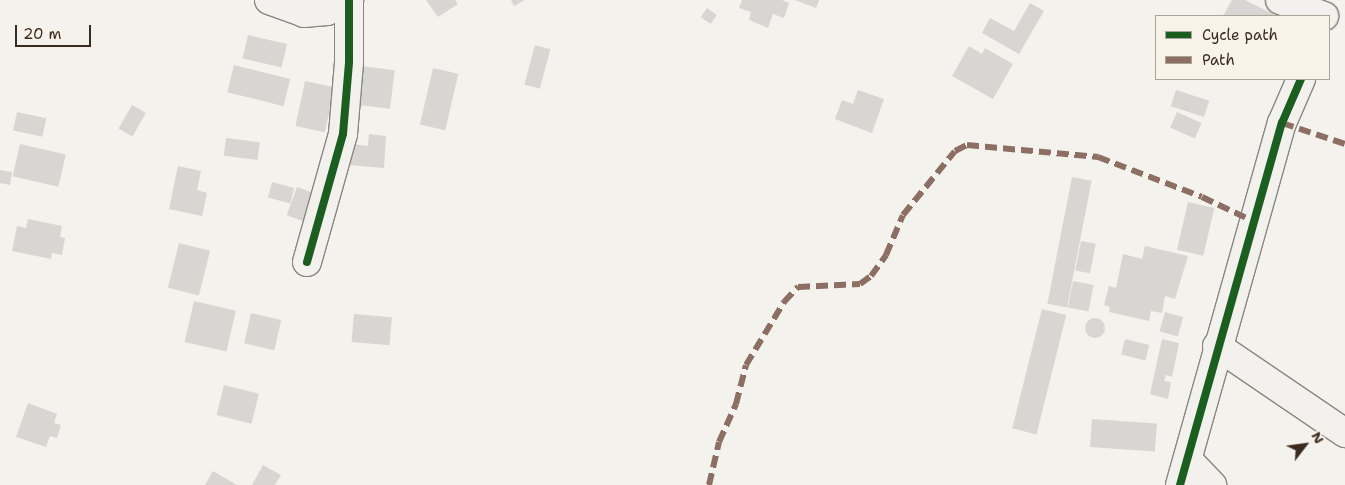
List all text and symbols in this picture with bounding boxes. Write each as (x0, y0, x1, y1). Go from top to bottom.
scale bar (18, 15, 94, 47)
legend (1155, 15, 1330, 80)
text: 20 m (23, 24, 62, 44)
text: Cycle path (1202, 25, 1278, 45)
text: Path (1202, 50, 1235, 70)
north arrow (1280, 420, 1330, 470)
text: N (1307, 428, 1329, 447)

